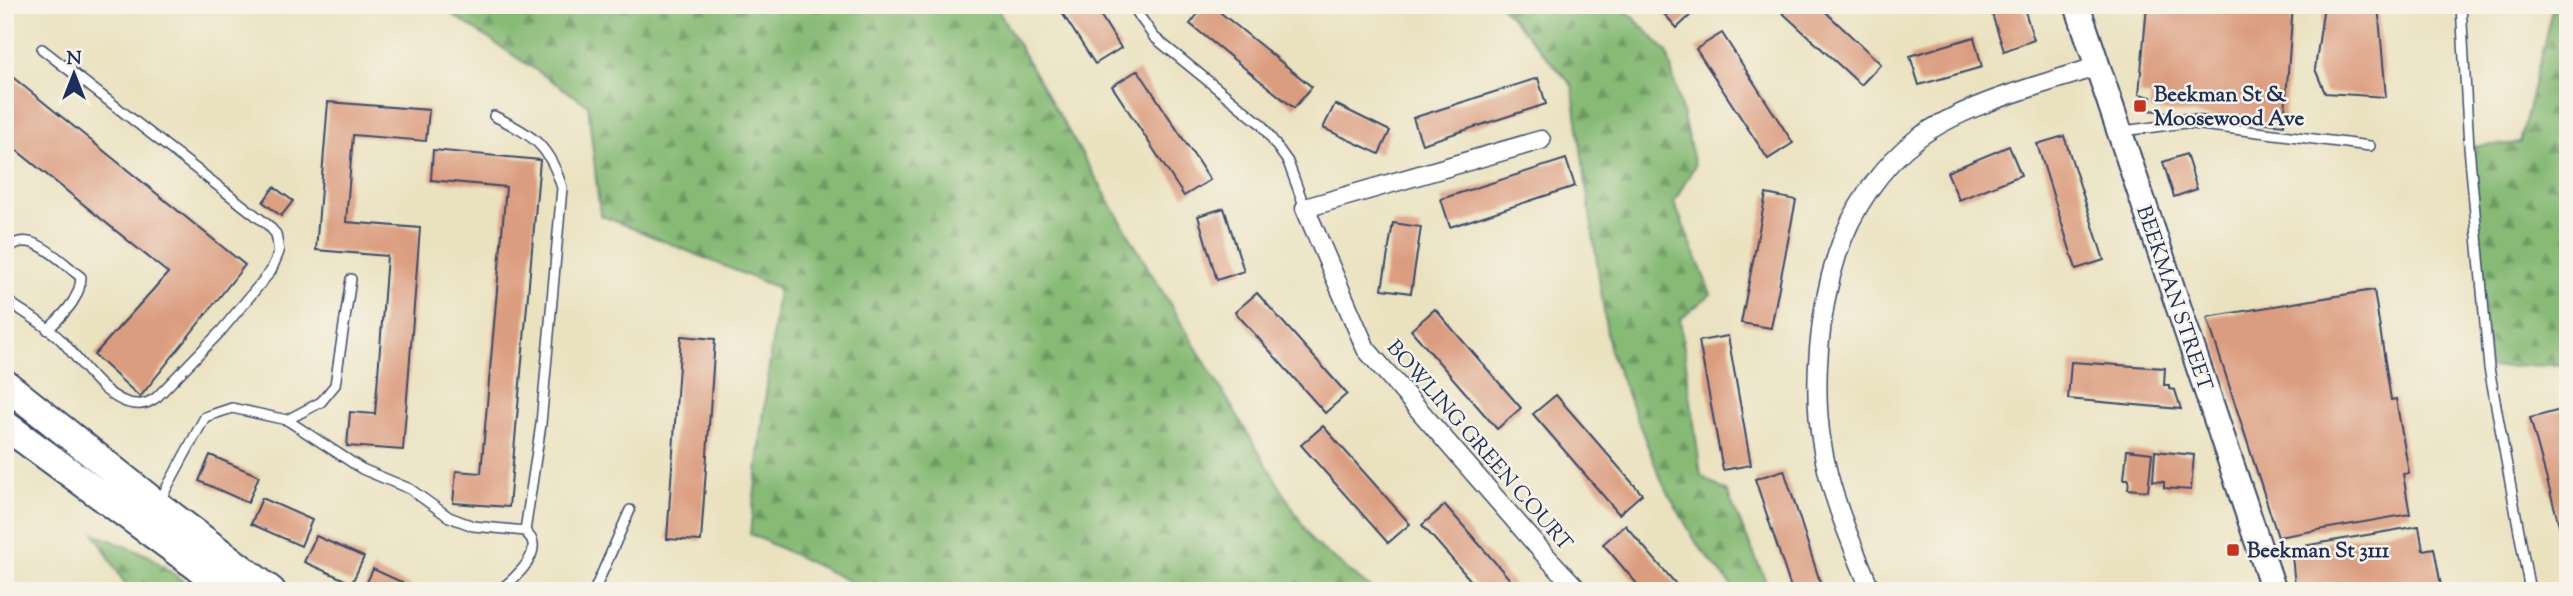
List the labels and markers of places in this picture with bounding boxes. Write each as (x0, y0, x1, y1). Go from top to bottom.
place label: Beekman St & Moosewood Ave (2154, 81, 2304, 135)
marker: Beekman St & Moosewood Ave (2132, 98, 2148, 114)
place label: Beekman St 3111 (2247, 537, 2390, 567)
marker: Beekman St 3111 (2225, 542, 2241, 558)

